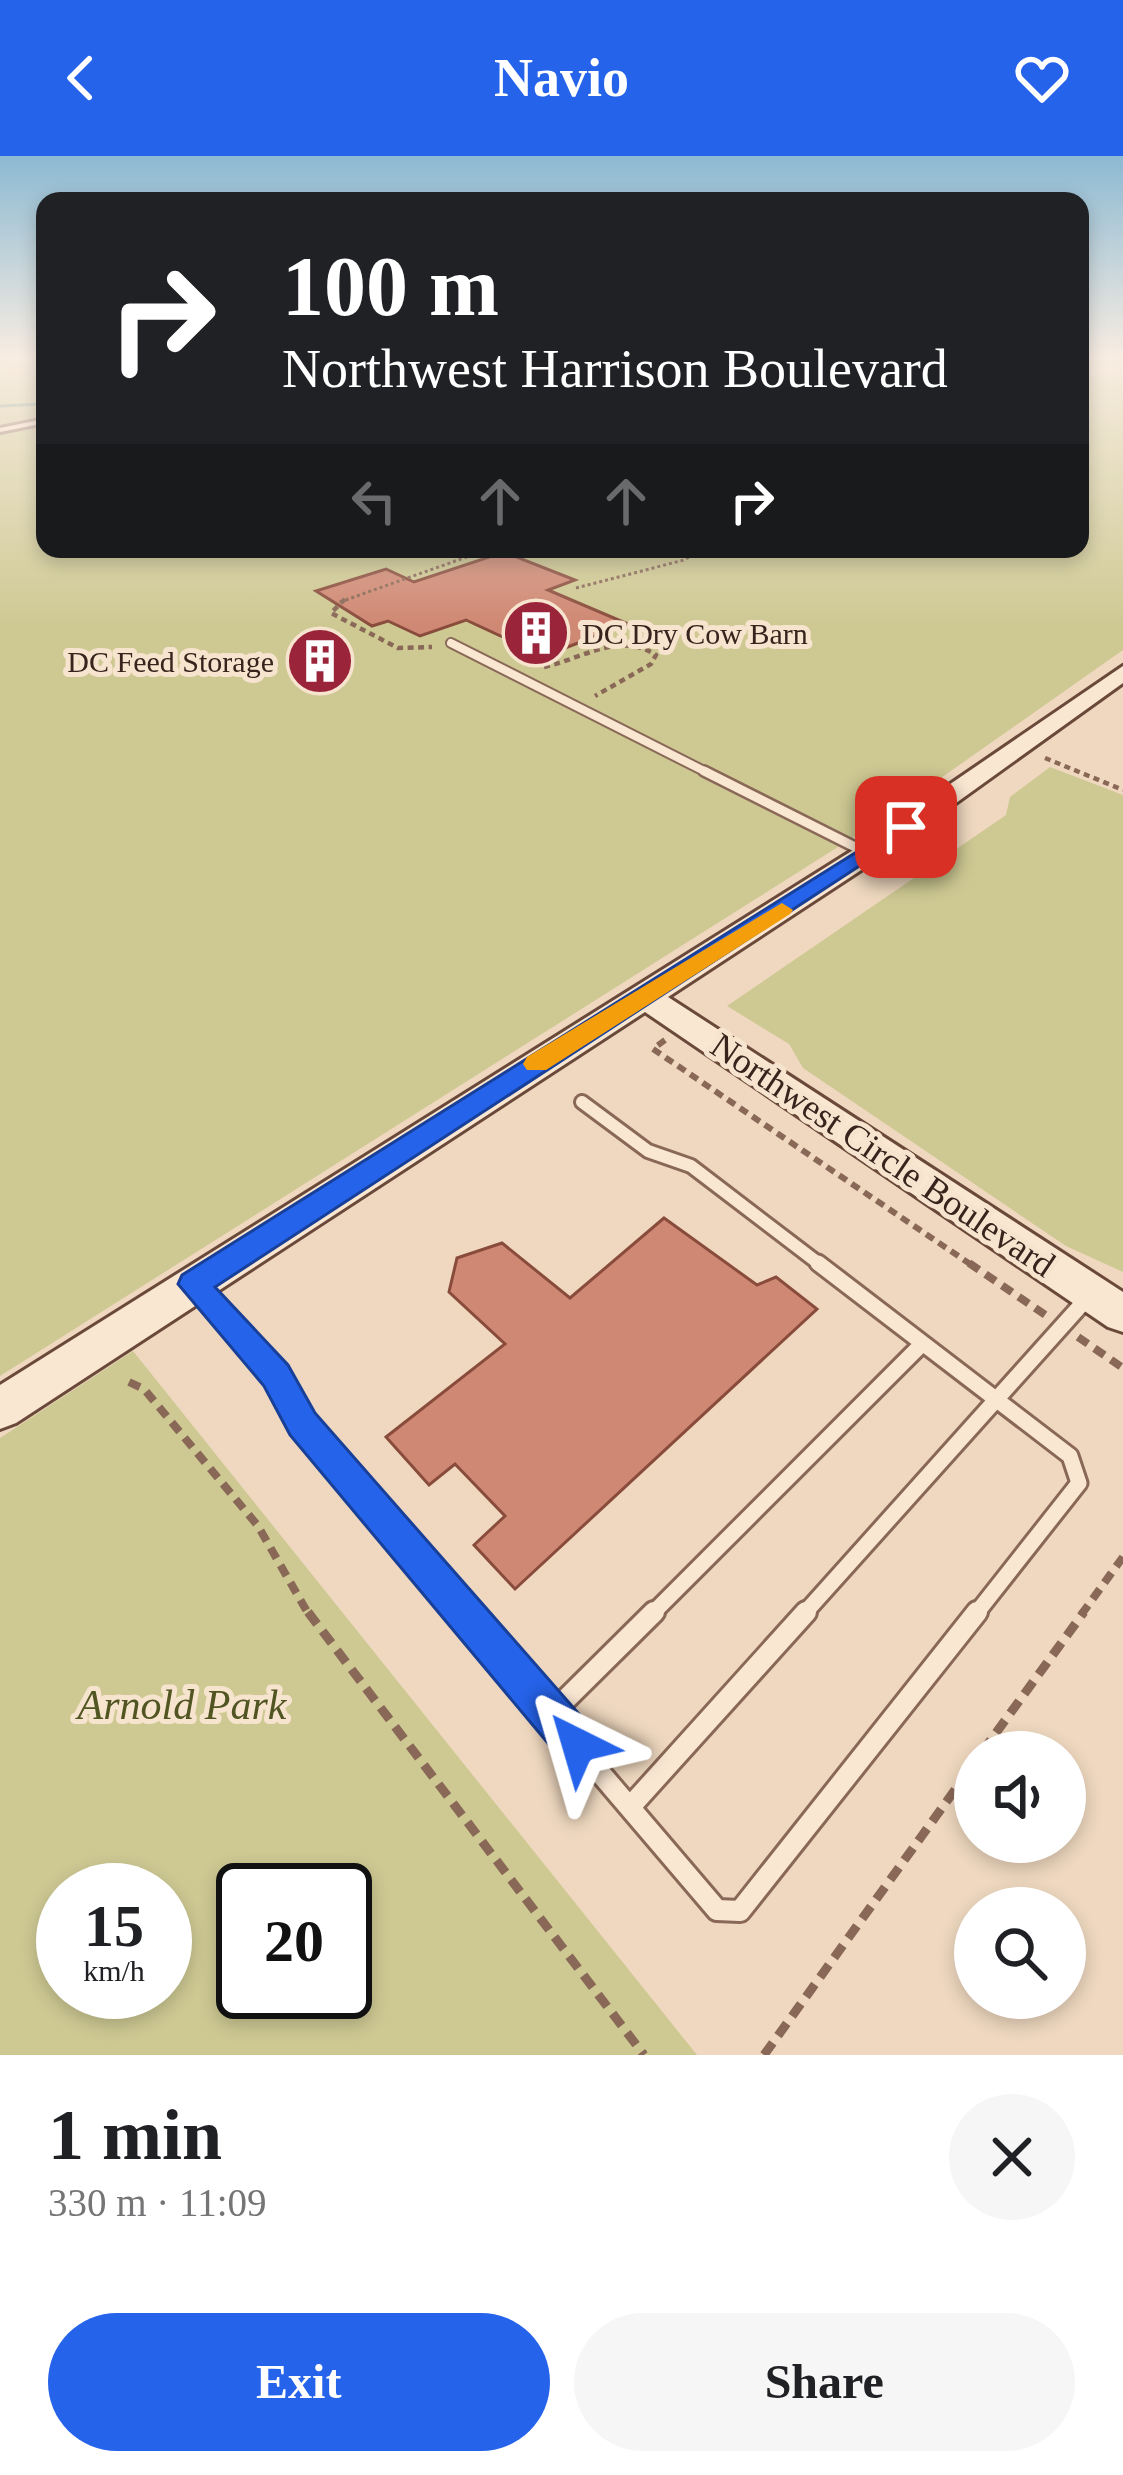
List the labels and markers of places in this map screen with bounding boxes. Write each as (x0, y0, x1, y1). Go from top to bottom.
building icon: DC Dry Cow Barn (501, 598, 571, 668)
place label: DC Dry Cow Barn (582, 617, 808, 650)
building icon: DC Feed Storage (285, 626, 355, 696)
place label: DC Feed Storage (67, 645, 274, 678)
pin (855, 776, 957, 878)

